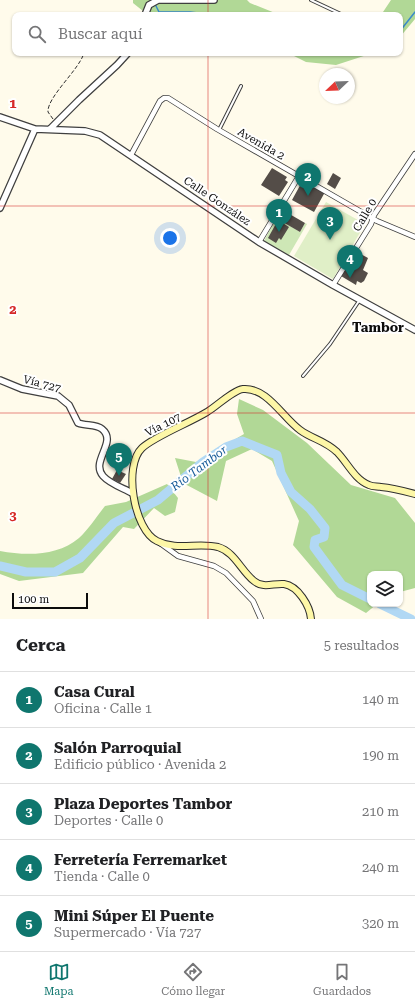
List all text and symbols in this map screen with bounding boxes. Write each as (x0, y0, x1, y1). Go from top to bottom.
search box (12, 12, 403, 56)
icon: search (26, 23, 48, 45)
text: Buscar aquí (58, 25, 142, 43)
north arrow (319, 68, 355, 104)
text: 1 (9, 96, 17, 111)
street label: Avenida 2 (235, 125, 287, 163)
pin: 2 (295, 163, 321, 196)
street label: Calle González (181, 174, 253, 228)
street label: Calle 0 (350, 196, 380, 234)
pin: 1 (266, 199, 292, 232)
pin: 3 (317, 207, 343, 240)
your location (160, 228, 180, 248)
pin: 4 (337, 245, 363, 278)
text: 2 (9, 302, 17, 317)
district label: Tambor (352, 320, 404, 335)
street label: Vía 727 (22, 373, 62, 395)
street label: Vía 107 (143, 410, 183, 440)
water label: Río Tambor (167, 442, 230, 494)
pin: 5 (106, 443, 132, 476)
text: 3 (9, 508, 17, 523)
map controls (367, 571, 403, 607)
button: layers (367, 571, 403, 607)
scale bar (12, 591, 88, 610)
text: 100 m (18, 593, 49, 606)
text: Cerca (16, 635, 66, 655)
text: 5 resultados (324, 638, 399, 653)
text: Casa Cural (54, 683, 135, 701)
text: 1 (25, 692, 33, 707)
text: 140 m (362, 692, 399, 707)
text: Oficina · Calle 1 (54, 701, 152, 716)
text: Salón Parroquial (54, 739, 181, 757)
text: 2 (25, 748, 33, 763)
text: 190 m (362, 748, 399, 763)
text: Edificio público · Avenida 2 (54, 757, 226, 772)
text: Plaza Deportes Tambor (54, 795, 232, 813)
text: 3 (25, 804, 33, 819)
text: 210 m (362, 804, 399, 819)
text: Deportes · Calle 0 (54, 813, 163, 828)
text: Ferretería Ferremarket (54, 851, 227, 869)
text: 4 (25, 860, 33, 875)
text: 240 m (362, 860, 399, 875)
text: Tienda · Calle 0 (54, 869, 150, 884)
text: Mini Súper El Puente (54, 907, 214, 925)
text: 5 (25, 916, 33, 931)
text: 320 m (362, 916, 399, 931)
text: Supermercado · Vía 727 (54, 925, 201, 940)
tab: Mapa (44, 961, 73, 998)
tab: Cómo llegar (161, 961, 225, 998)
tab: Guardados (313, 961, 371, 998)

